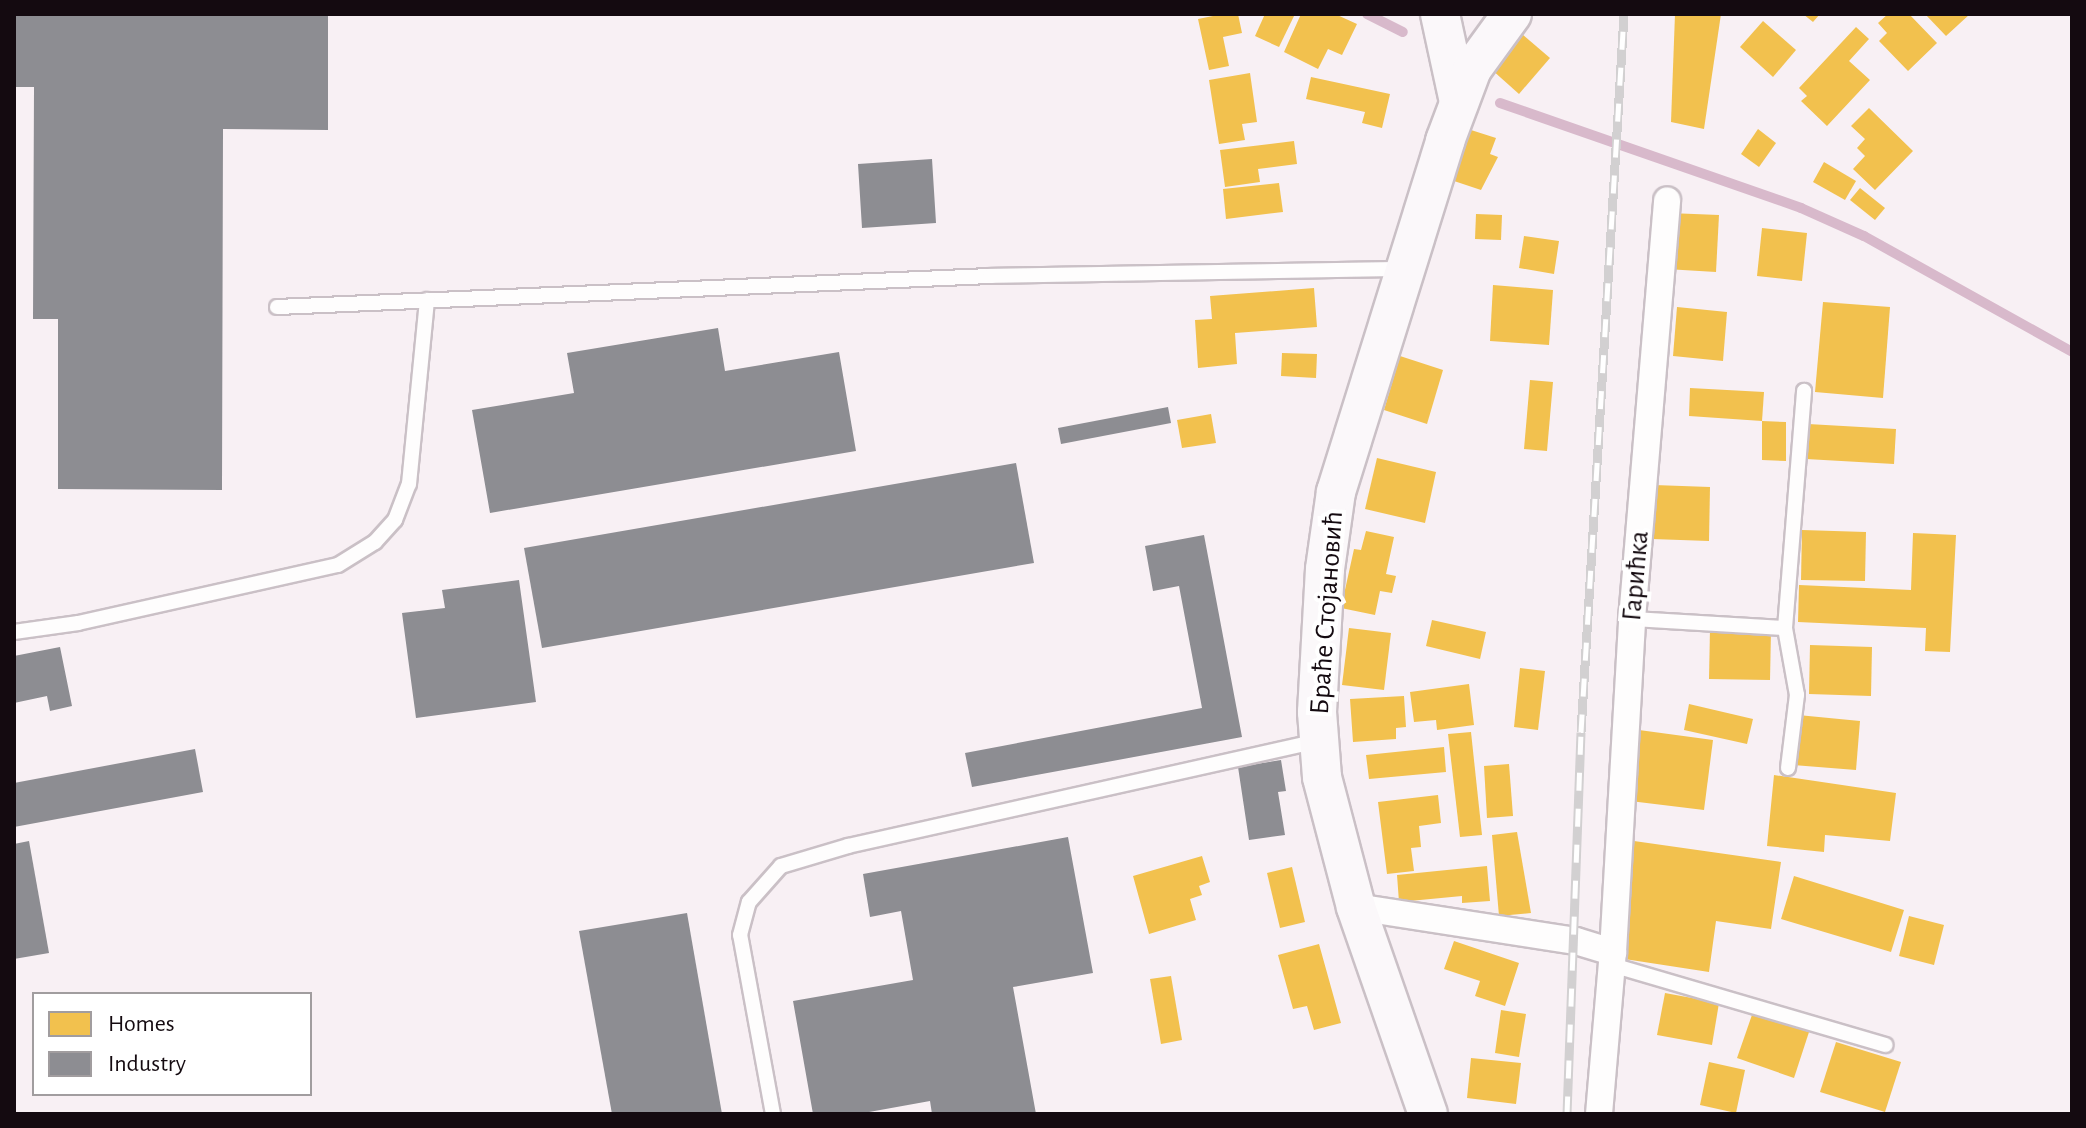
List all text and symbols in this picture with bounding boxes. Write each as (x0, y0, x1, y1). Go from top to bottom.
street label: Браће Стојановић (1303, 510, 1351, 716)
street label: Гарићка (1615, 529, 1657, 623)
legend (32, 992, 312, 1096)
text: Homes (108, 1012, 175, 1036)
text: Industry (108, 1052, 186, 1076)

